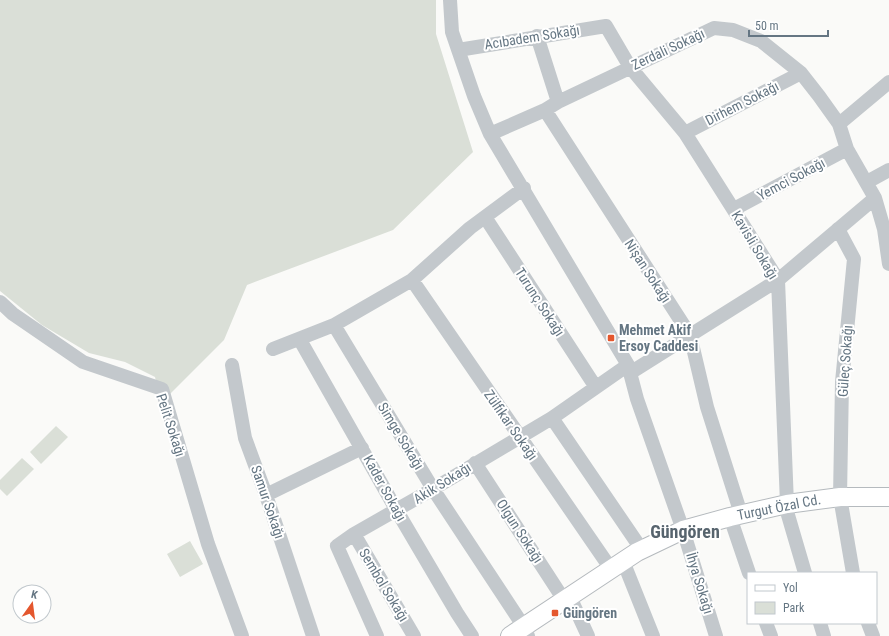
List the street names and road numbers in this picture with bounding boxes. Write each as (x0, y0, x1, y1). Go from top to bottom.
street label: Acıbadem Sokağı (483, 22, 581, 52)
street label: Zerdali Sokağı (629, 25, 707, 73)
street label: Dirhem Sokağı (703, 78, 781, 128)
street label: Yemci Sokağı (754, 154, 828, 204)
street label: Kavisli Sokağı (728, 208, 782, 282)
street label: Nişan Sokağı (622, 236, 674, 306)
street label: Turunç Sokağı (512, 265, 568, 339)
street label: Güleç Sokağı (835, 325, 855, 397)
street label: Zülfikar Sokağı (481, 387, 541, 463)
street label: Pelit Sokağı (153, 391, 189, 459)
street label: Simge Sokağı (375, 400, 427, 472)
street label: Kader Sokağı (360, 452, 410, 524)
street label: Akik Sokağı (410, 459, 474, 507)
street label: Samur Sokağı (248, 463, 288, 541)
street label: Turgut Özal Cd. (736, 491, 822, 523)
street label: Olgun Sokağı (493, 496, 547, 566)
street label: Sembol Sokağı (356, 546, 412, 624)
street label: İhya Sokağı (683, 550, 717, 616)

